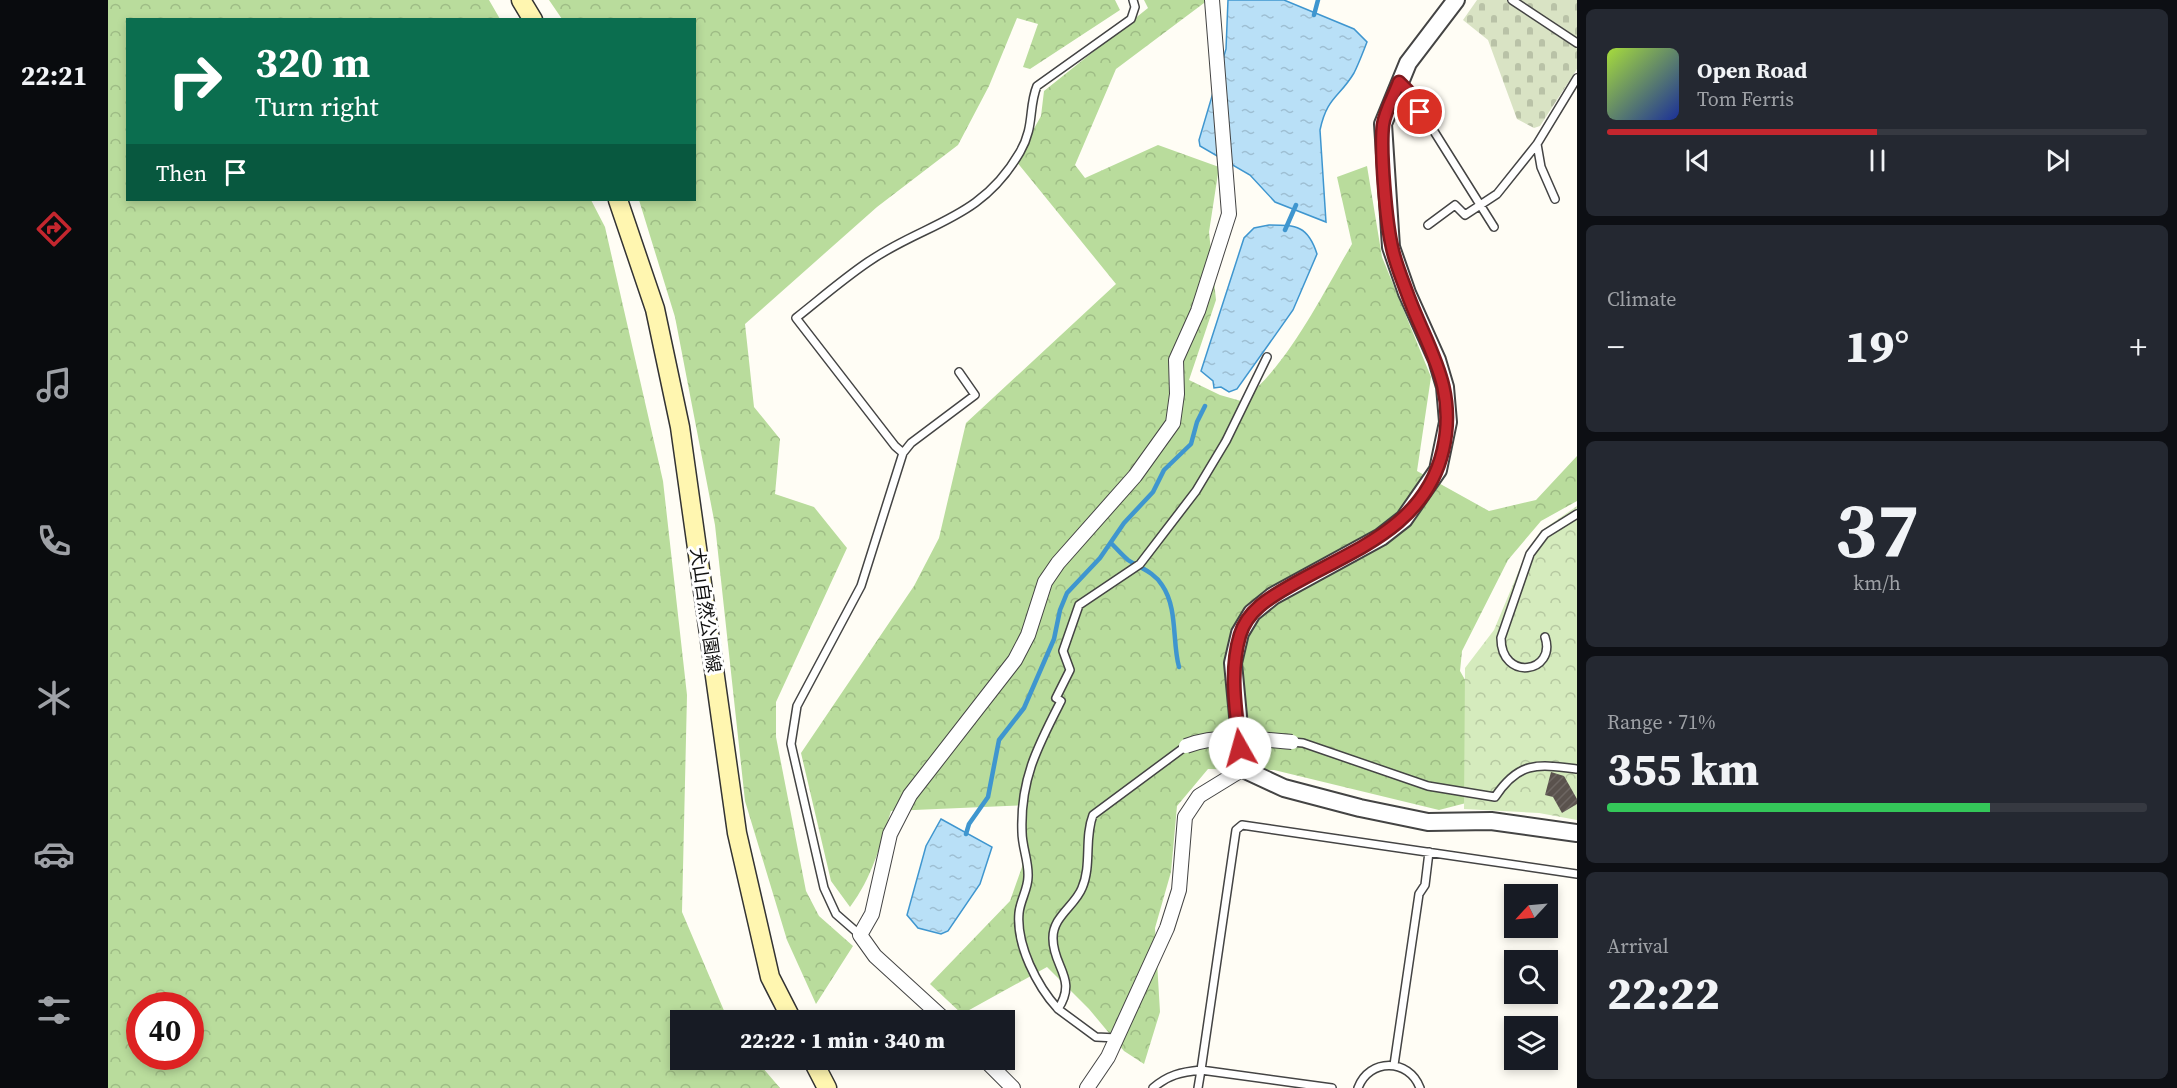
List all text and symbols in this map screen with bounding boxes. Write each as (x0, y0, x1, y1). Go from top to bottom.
text: 320 m (255, 33, 370, 91)
icon: right (156, 42, 234, 120)
text: Open Road (1697, 55, 1807, 85)
text: 22:21 (21, 57, 87, 94)
text: Tom Ferris (1697, 85, 1794, 113)
pin (1394, 86, 1445, 137)
text: Turn right (255, 88, 379, 125)
icon: arrive (1403, 95, 1436, 128)
icon: previous (1681, 144, 1714, 177)
icon: pause (1861, 144, 1894, 177)
icon: next (2041, 144, 2074, 177)
icon: arrive (219, 156, 252, 189)
text: Then (156, 158, 207, 188)
icon: directions (33, 208, 75, 250)
text: Climate (1607, 285, 1676, 313)
text: 19° (1845, 315, 1909, 377)
text: − (1607, 324, 1625, 369)
text: + (2129, 324, 2147, 369)
icon: music (33, 364, 75, 406)
text: 37 (1835, 476, 1919, 583)
icon: phone (33, 520, 75, 562)
street label: 犬山自然公園線 (685, 546, 727, 674)
text: km/h (1853, 569, 1901, 597)
icon: climate (33, 677, 75, 719)
text: Range · 71% (1607, 708, 1716, 736)
position arrow (1208, 716, 1272, 780)
text: 355 km (1607, 738, 1759, 800)
icon: car (33, 833, 75, 875)
north arrow (1504, 884, 1558, 938)
map controls (1504, 884, 1558, 1070)
text: Arrival (1607, 932, 1669, 960)
button: search (1504, 950, 1558, 1004)
text: 22:22 (1607, 962, 1720, 1024)
icon: filters (33, 989, 75, 1031)
speed limit sign: 40 (126, 992, 204, 1070)
button: layers (1504, 1016, 1558, 1070)
text: 22:22 · 1 min · 340 m (740, 1025, 945, 1055)

